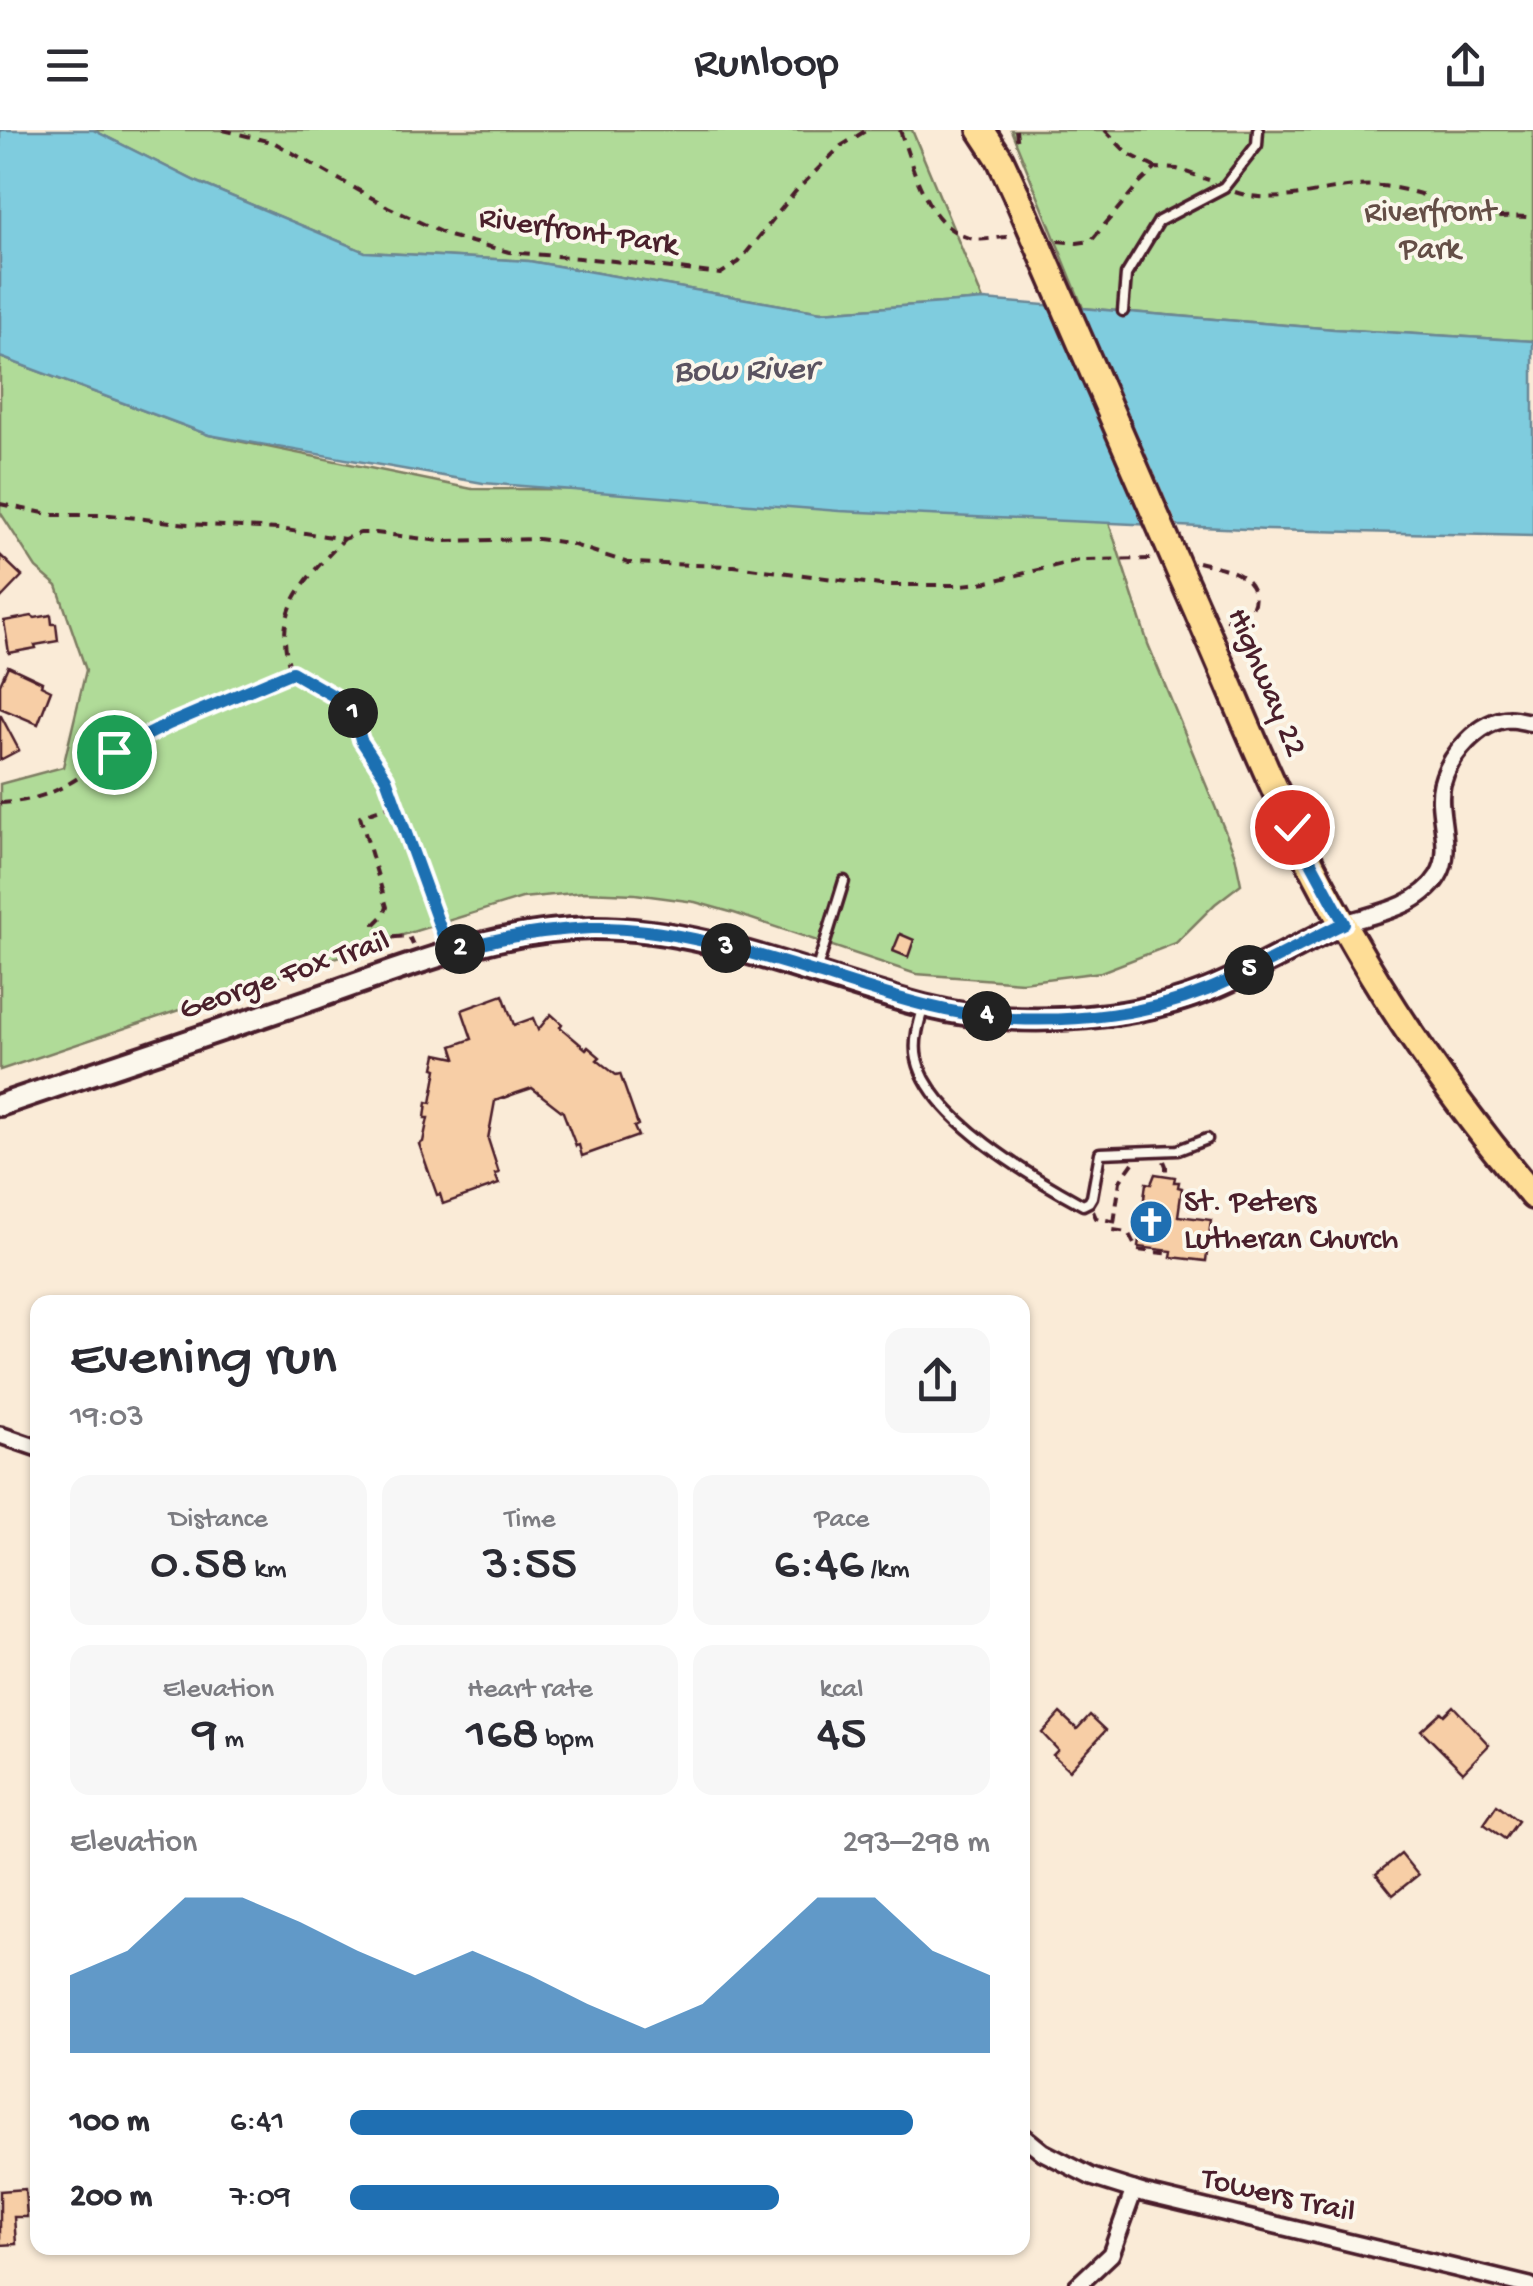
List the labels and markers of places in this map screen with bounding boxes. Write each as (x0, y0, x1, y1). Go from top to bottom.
pin: 1 (328, 688, 378, 738)
pin (72, 710, 157, 795)
pin (1250, 785, 1335, 870)
pin: 3 (701, 923, 751, 973)
pin: 2 (435, 924, 485, 974)
pin: 5 (1224, 945, 1274, 995)
pin: 4 (962, 991, 1012, 1041)
place label: St. Peters Lutheran Church (1184, 1185, 1398, 1260)
church icon: St. Peters Lutheran Church (1128, 1199, 1174, 1245)

